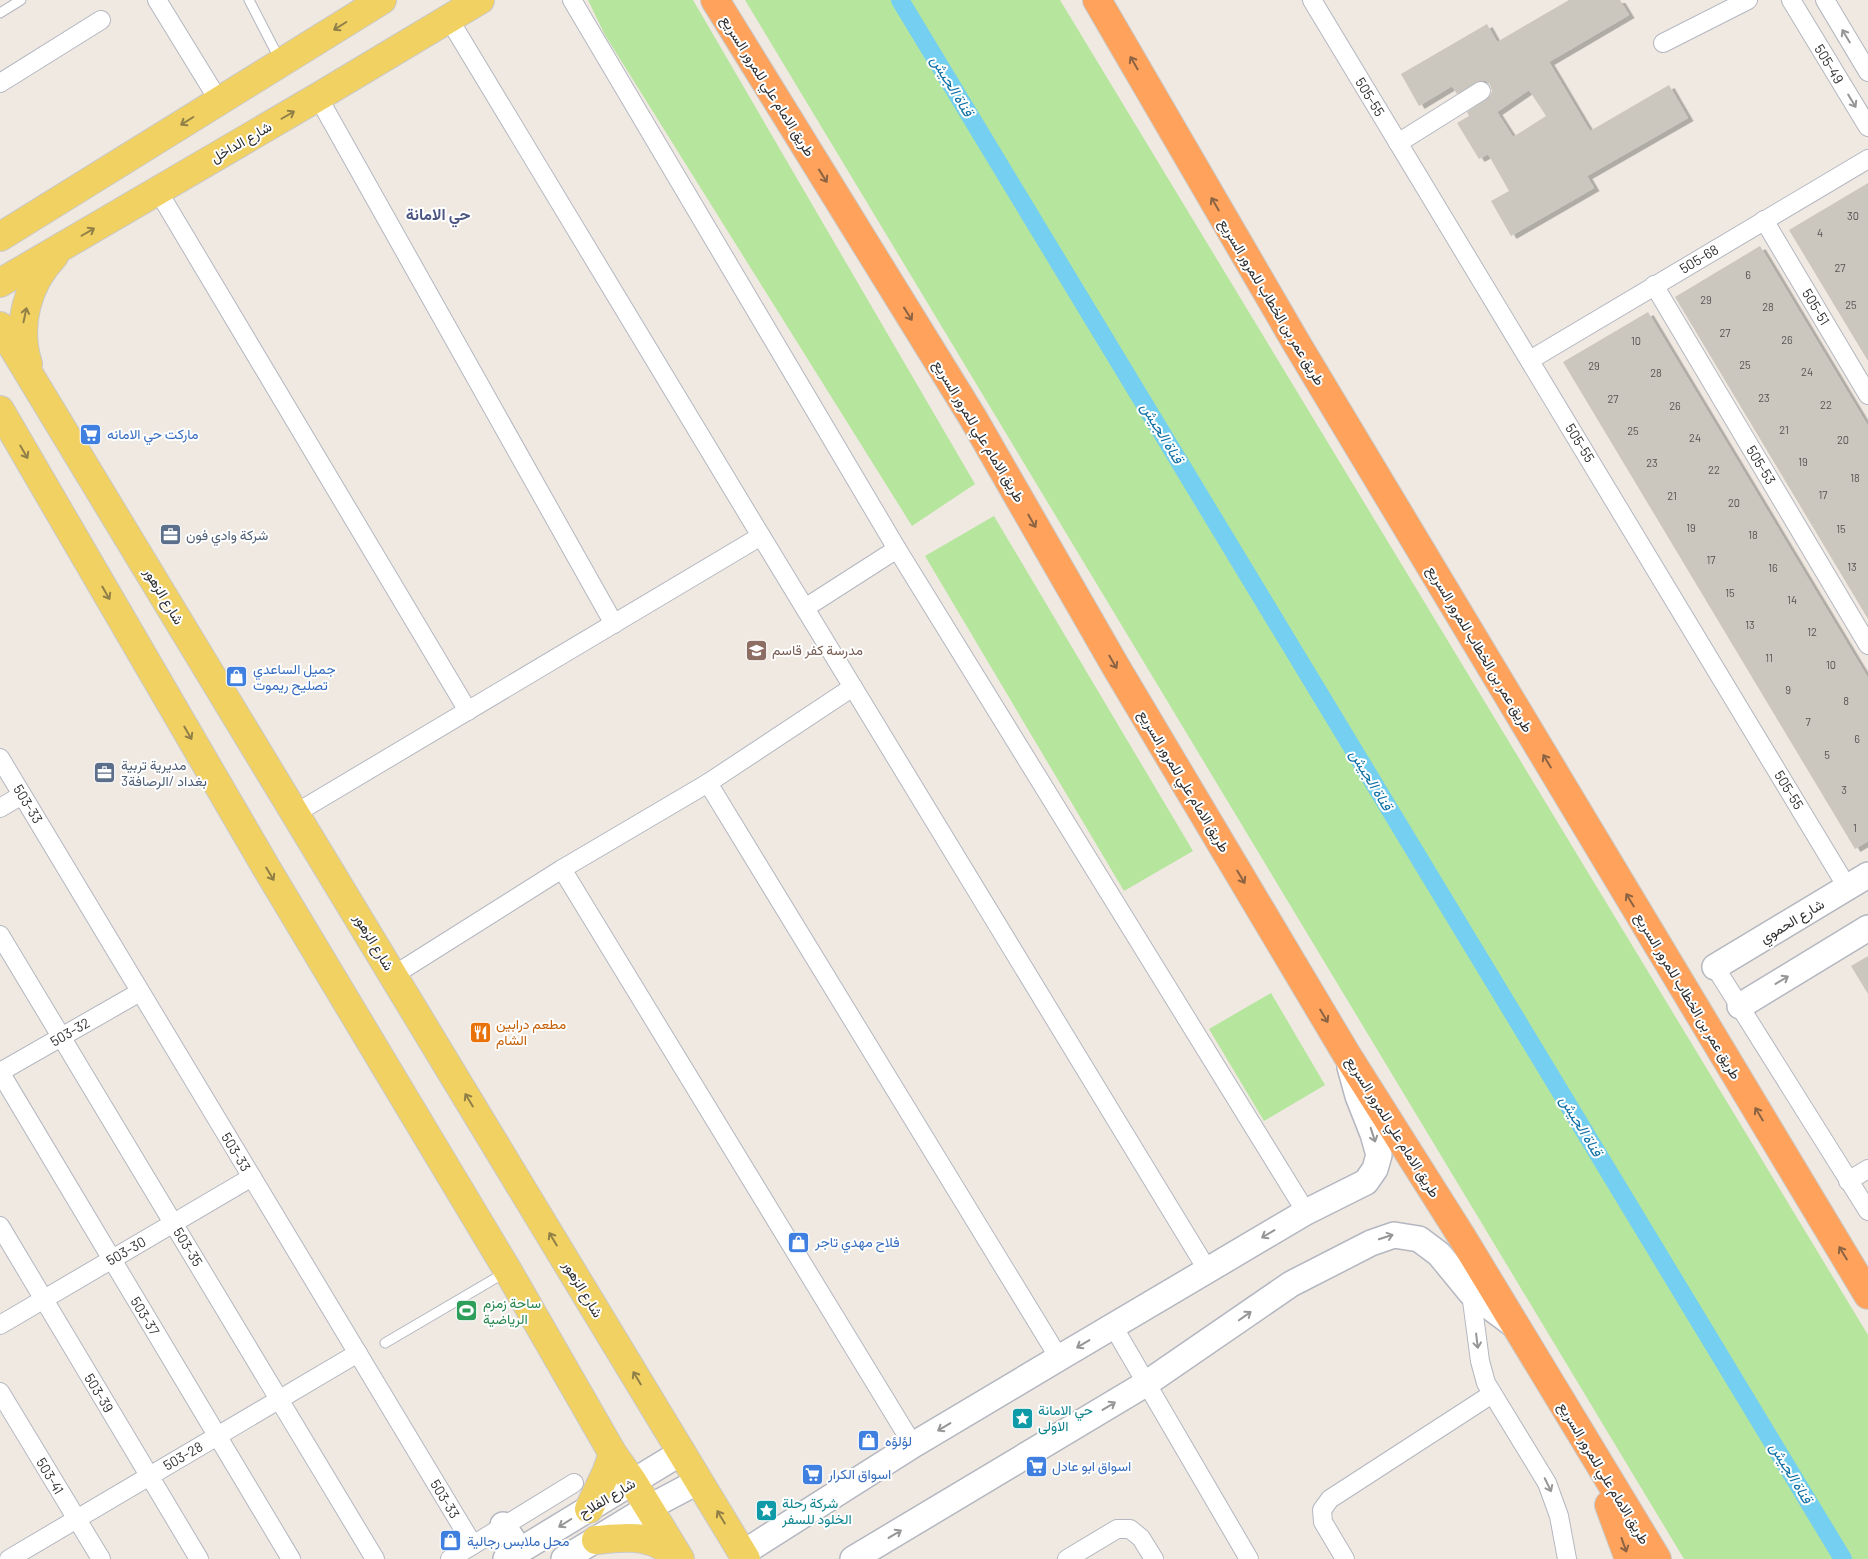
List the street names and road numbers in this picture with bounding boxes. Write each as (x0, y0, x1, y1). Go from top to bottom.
street label: طريق الامام علي للمرور السريع (715, 12, 819, 162)
street label: 505-49 (1811, 41, 1848, 86)
street label: 505-55 (1352, 74, 1389, 119)
street label: شارع الداخل (207, 117, 276, 168)
street label: طريق عمر بن الخطاب للمرور السريع (1213, 215, 1329, 390)
street label: 505-68 (1676, 240, 1721, 277)
street label: 505-51 (1799, 285, 1834, 328)
street label: طريق الامام علي للمرور السريع (927, 356, 1029, 507)
street label: 505-55 (1562, 420, 1599, 465)
street label: 505-53 (1743, 442, 1780, 487)
street label: طريق عمر بن الخطاب للمرور السريع (1421, 562, 1537, 737)
street label: شارع الزهور (138, 563, 188, 629)
street label: طريق الامام علي للمرور السريع (1132, 706, 1234, 857)
street label: 505-55 (1771, 767, 1808, 812)
street label: 503-33 (10, 781, 47, 826)
street label: شارع الحموي (1757, 895, 1829, 950)
street label: شارع الزهور (348, 909, 398, 975)
street label: طريق عمر بن الخطاب للمرور السريع (1629, 909, 1745, 1084)
street label: 503-32 (47, 1014, 92, 1050)
street label: طريق الامام علي للمرور السريع (1340, 1053, 1444, 1203)
street label: 503-33 (218, 1129, 255, 1174)
street label: 503-35 (170, 1224, 207, 1269)
street label: 503-30 (103, 1232, 149, 1269)
street label: شارع الزهور (557, 1256, 607, 1322)
street label: 503-37 (127, 1294, 164, 1338)
street label: 503-39 (81, 1370, 118, 1415)
street label: طريق الامام علي للمرور السريع (1552, 1398, 1654, 1549)
street label: 503-28 (160, 1438, 205, 1474)
street label: 503-41 (33, 1455, 68, 1497)
street label: شارع الفلاح (575, 1474, 640, 1524)
street label: 503-33 (427, 1476, 464, 1521)

